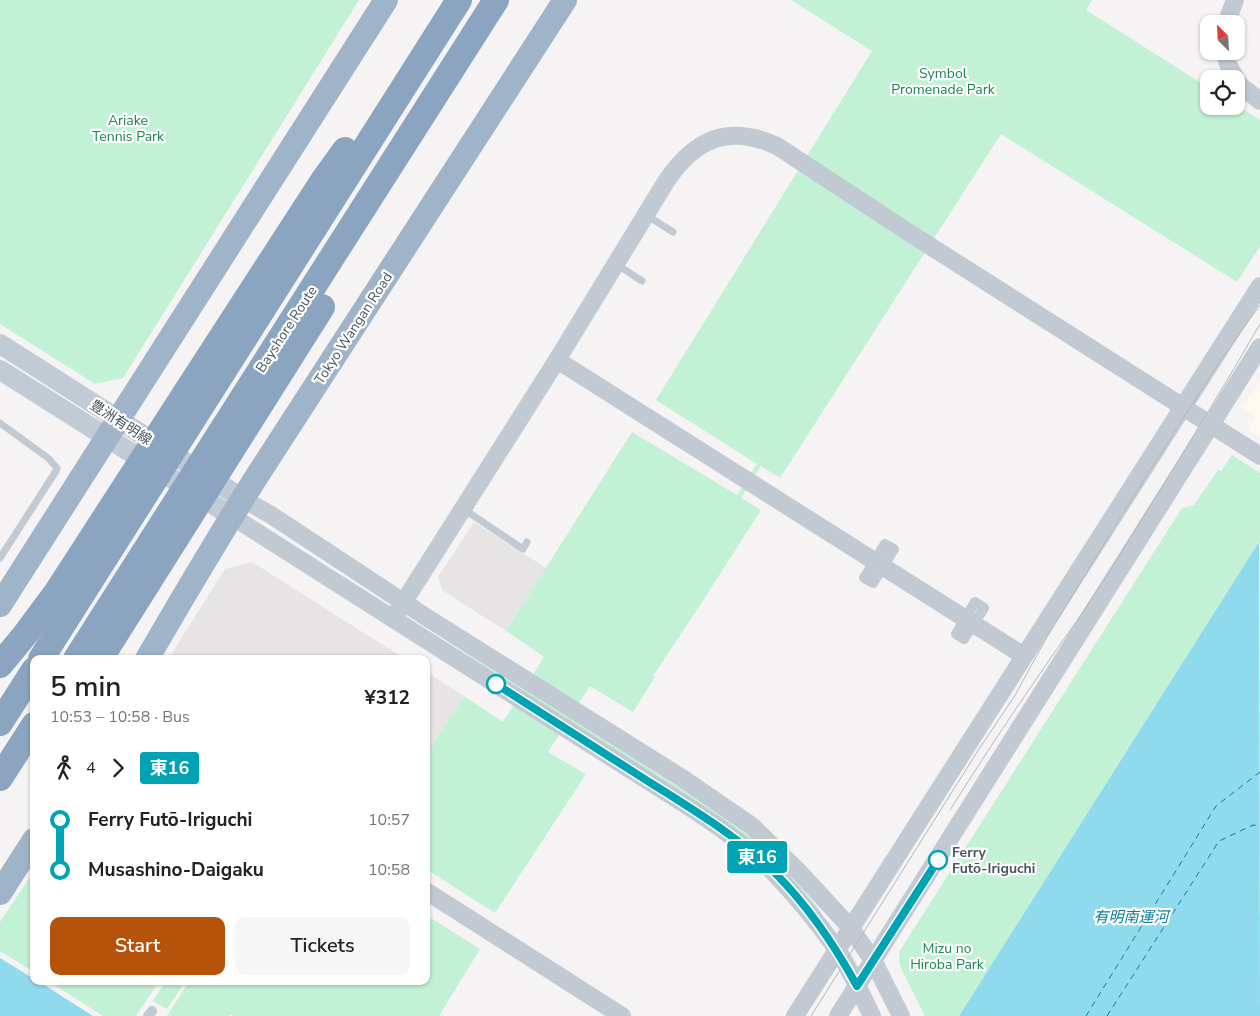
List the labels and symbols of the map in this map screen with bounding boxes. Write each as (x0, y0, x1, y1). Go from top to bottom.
north arrow (1200, 15, 1245, 60)
park label: Symbol Promenade Park (891, 64, 996, 99)
park label: Ariake Tennis Park (92, 111, 165, 146)
street label: Tokyo Wangan Road (310, 269, 397, 388)
street label: Bayshore Route (251, 282, 321, 376)
street label: 豊洲有明線 (86, 395, 155, 449)
unlabelled marker (486, 674, 506, 694)
line badge: 東16 (728, 841, 786, 873)
place label: Ferry Futō-Iriguchi (952, 843, 1035, 878)
marker: Ferry Futō-Iriguchi (928, 850, 948, 870)
water label: 有明南運河 (1093, 907, 1171, 927)
park label: Mizu no Hiroba Park (910, 939, 985, 974)

